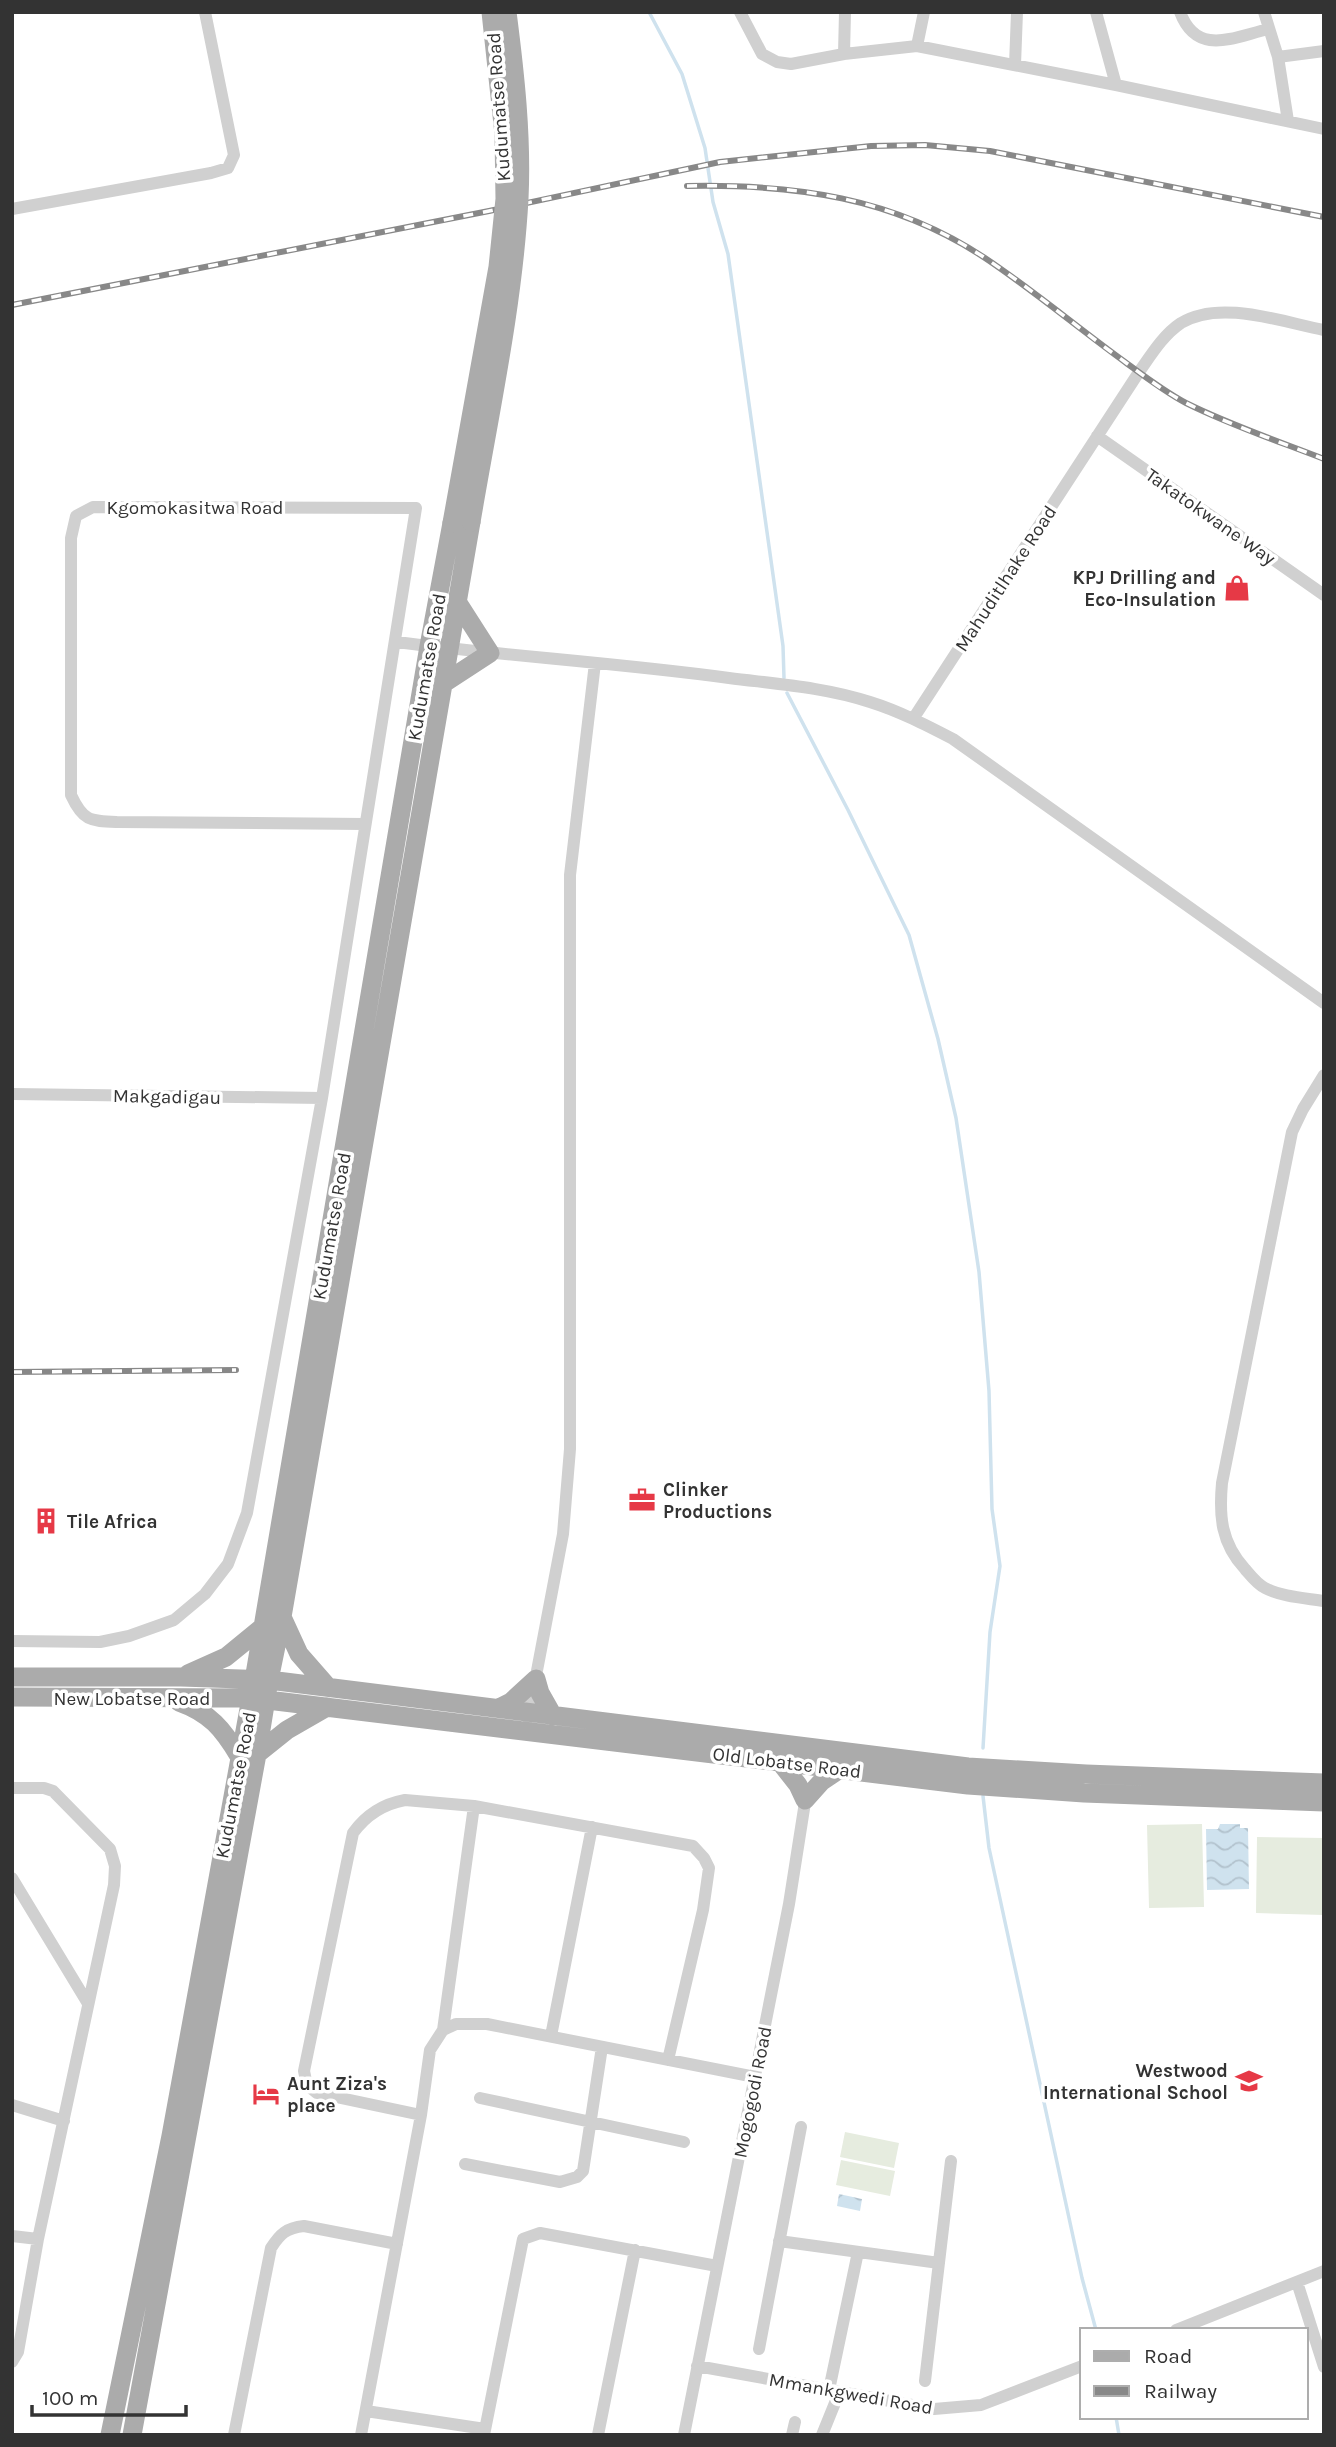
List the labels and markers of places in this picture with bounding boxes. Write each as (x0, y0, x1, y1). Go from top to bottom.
place label: KPJ Drilling and Eco-Insulation (1072, 567, 1216, 611)
shop icon: KPJ Drilling and Eco-Insulation (1222, 573, 1252, 603)
place label: Clinker Productions (663, 1479, 772, 1523)
office icon: Clinker Productions (627, 1485, 657, 1515)
building icon: Tile Africa (31, 1506, 61, 1536)
place label: Tile Africa (67, 1511, 158, 1533)
place label: Westwood International School (1043, 2060, 1228, 2104)
school or university icon: Westwood International School (1234, 2066, 1264, 2096)
place label: Aunt Ziza's place (287, 2073, 387, 2117)
hotel icon: Aunt Ziza's place (251, 2079, 281, 2109)

